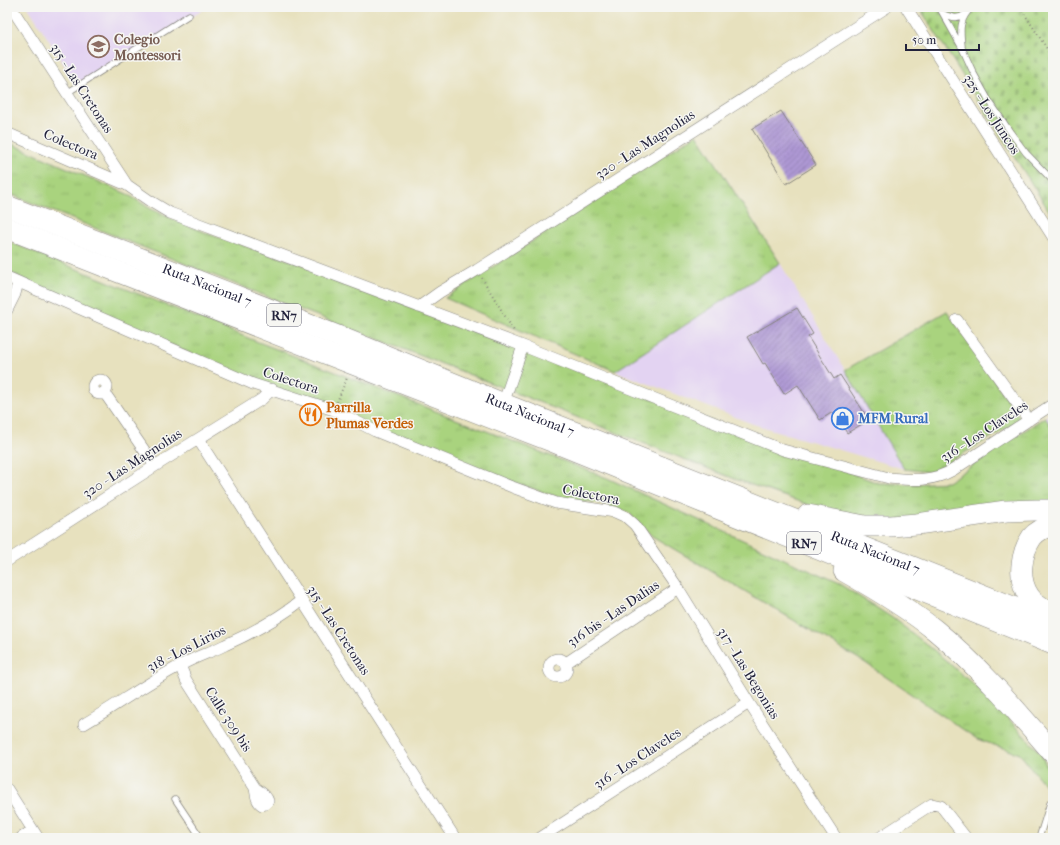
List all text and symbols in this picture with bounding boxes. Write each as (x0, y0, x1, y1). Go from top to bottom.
scale bar (906, 26, 979, 52)
place label: Colegio Montessori (113, 31, 182, 64)
text: 50 m (912, 33, 936, 47)
school or university icon: Colegio Montessori (85, 34, 111, 60)
street label: 315 - Las Cretonas (46, 40, 117, 136)
street label: 325 - Los Juncos (959, 71, 1024, 157)
street label: 320 - Las Magnolias (592, 106, 698, 183)
street label: Colectora (41, 125, 101, 164)
street label: Ruta Nacional 7 (160, 260, 254, 310)
road number: RN7 (267, 304, 301, 326)
street label: Colectora (261, 363, 321, 398)
street label: Ruta Nacional 7 (483, 389, 577, 441)
street label: 316 - Los Claveles (937, 397, 1031, 466)
place label: Parrilla Plumas Verdes (326, 399, 414, 432)
restaurant icon: Parrilla Plumas Verdes (297, 402, 323, 428)
shop icon: MFM Rural (829, 405, 855, 431)
place label: MFM Rural (857, 410, 928, 427)
street label: 320 - Las Magnolias (79, 425, 185, 502)
street label: Colectora (561, 481, 621, 508)
street label: Ruta Nacional 7 (828, 527, 923, 578)
road number: RN7 (787, 532, 821, 554)
street label: 316 bis - Las Dalias (564, 576, 663, 650)
street label: 315 - Las Cretonas (303, 582, 374, 678)
street label: 318 - Los Lirios (144, 621, 228, 676)
street label: 317 - Las Begonias (714, 624, 784, 722)
street label: Calle 309 bis (201, 684, 256, 755)
street label: 316 - Los Claveles (590, 724, 684, 793)

